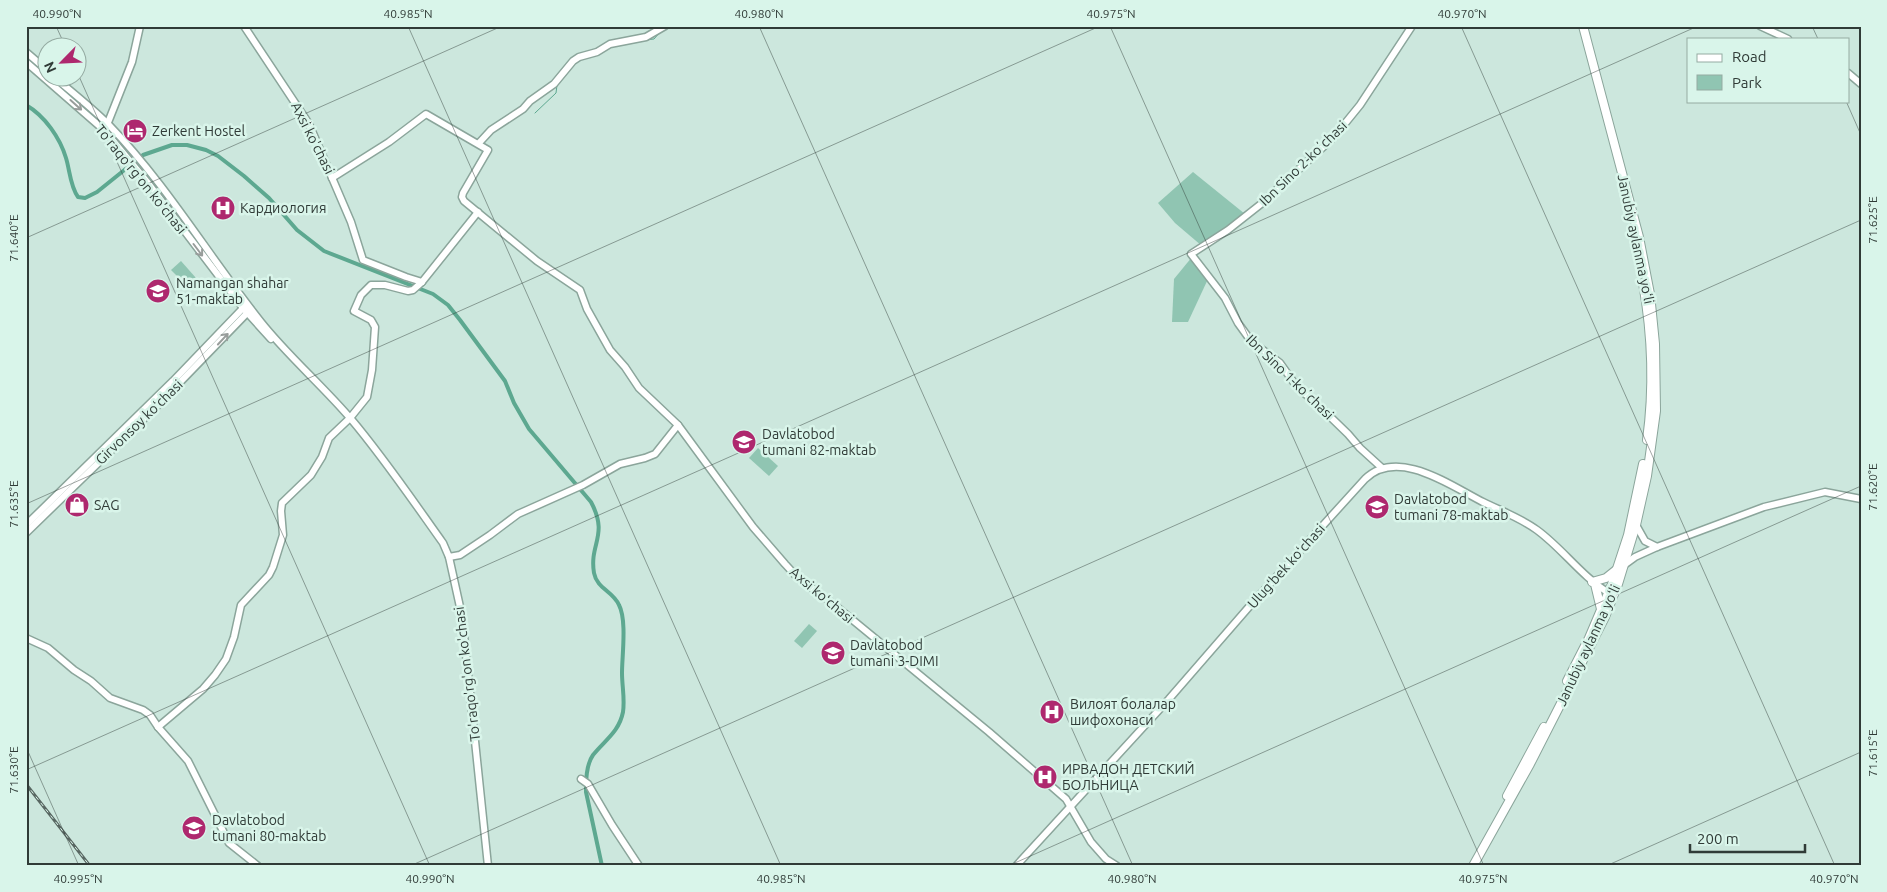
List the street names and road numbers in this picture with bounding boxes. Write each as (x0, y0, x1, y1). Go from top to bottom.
street label: Axsi ko'chasi (288, 99, 338, 177)
street label: Ibn Sino 2-koʼchasi (1256, 117, 1350, 209)
street label: To'raqo'rg'on ko'chasi (92, 121, 190, 237)
street label: Janubiy aylanma yoʻli (1614, 173, 1658, 305)
street label: Ibn Sino 1-koʼchasi (1243, 331, 1337, 423)
street label: Girvonsoy koʻchasi (92, 376, 186, 468)
street label: Ulugʻbek koʻchasi (1244, 521, 1328, 611)
street label: Axsi koʻchasi (787, 564, 857, 626)
street label: Janubiy aylanma yoʻli (1553, 582, 1623, 708)
street label: To'raqo'rg'on ko'chasi (451, 606, 483, 742)

